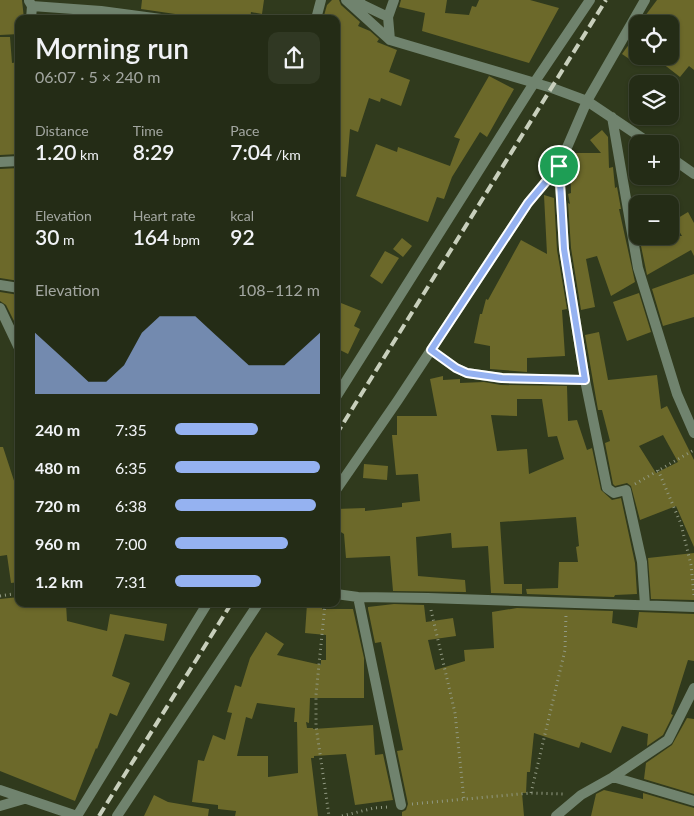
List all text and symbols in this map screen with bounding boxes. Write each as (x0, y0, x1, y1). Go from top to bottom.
map controls (629, 15, 679, 245)
button: locate (629, 15, 679, 65)
text: Morning run (35, 31, 189, 65)
button: share (268, 32, 320, 84)
text: 06:07 · 5 × 240 m (35, 67, 160, 86)
button: layers (629, 75, 679, 125)
text: Distance (35, 122, 89, 139)
text: Time (133, 122, 163, 139)
text: Pace (230, 122, 259, 139)
button: + (629, 135, 679, 185)
text: 1.20 (35, 139, 77, 164)
text: 8:29 (133, 139, 175, 164)
text: 7:04 (230, 139, 272, 164)
pin (538, 145, 580, 187)
text: km (77, 146, 99, 163)
text: /km (272, 146, 301, 163)
icon: arrive (545, 152, 573, 180)
button: − (629, 195, 679, 245)
text: Elevation (35, 207, 92, 224)
text: Heart rate (133, 207, 195, 224)
text: kcal (230, 207, 254, 224)
text: 30 (35, 224, 59, 249)
text: 164 (133, 224, 169, 249)
text: 92 (230, 224, 255, 249)
text: m (59, 231, 74, 248)
text: bpm (169, 231, 200, 248)
text: Elevation (35, 280, 100, 299)
text: 108–112 m (238, 280, 320, 299)
text: 240 m (35, 420, 80, 439)
text: 7:35 (115, 420, 147, 439)
text: 480 m (35, 458, 80, 477)
text: 6:35 (115, 458, 147, 477)
text: 720 m (35, 496, 80, 515)
text: 6:38 (115, 496, 147, 515)
text: 960 m (35, 534, 80, 553)
text: 7:00 (115, 534, 147, 553)
text: 1.2 km (35, 572, 83, 591)
text: 7:31 (115, 572, 147, 591)

